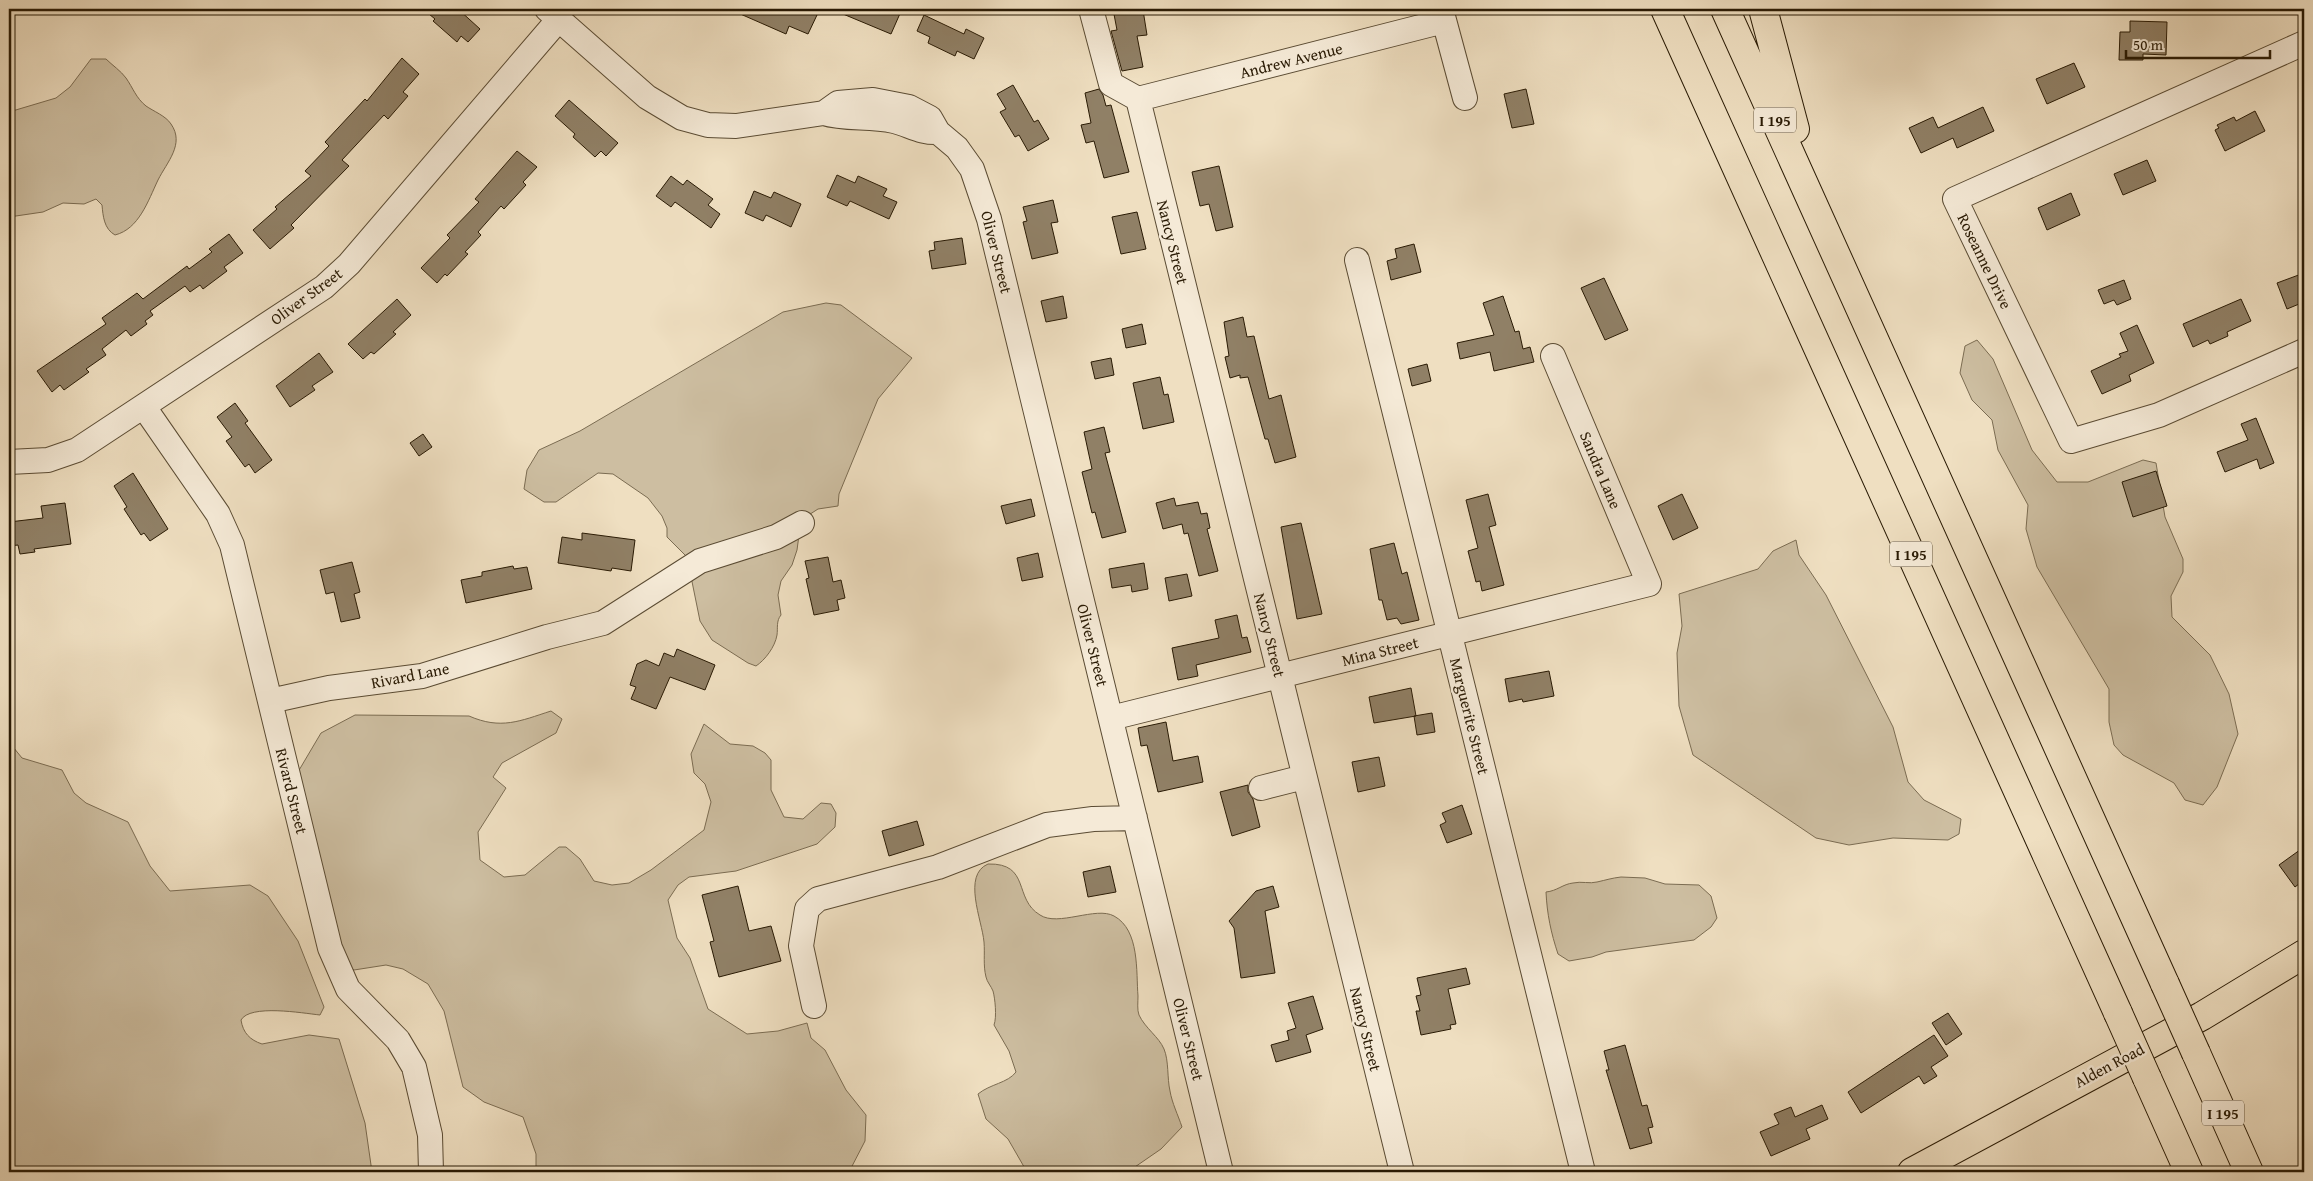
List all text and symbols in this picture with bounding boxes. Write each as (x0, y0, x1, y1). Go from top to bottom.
scale bar (2126, 28, 2269, 60)
text: 50 m (2133, 34, 2164, 55)
street label: Andrew Avenue (1237, 36, 1345, 84)
road number: I 195 (1754, 108, 1796, 132)
street label: Nancy Street (1151, 197, 1195, 287)
street label: Oliver Street (975, 208, 1019, 296)
street label: Roseanne Drive (1951, 209, 2019, 313)
street label: Oliver Street (265, 261, 347, 331)
street label: Sandra Lane (1574, 427, 1628, 513)
road number: I 195 (1890, 542, 1932, 566)
street label: Nancy Street (1248, 590, 1292, 680)
street label: Oliver Street (1071, 601, 1115, 689)
street label: Mina Street (1339, 630, 1421, 672)
street label: Marguerite Street (1444, 655, 1496, 777)
street label: Rivard Lane (369, 656, 451, 694)
street label: Rivard Street (270, 745, 314, 837)
street label: Nancy Street (1344, 984, 1388, 1074)
street label: Oliver Street (1167, 995, 1211, 1083)
street label: Alden Road (2070, 1036, 2149, 1093)
road number: I 195 (2202, 1100, 2244, 1126)

